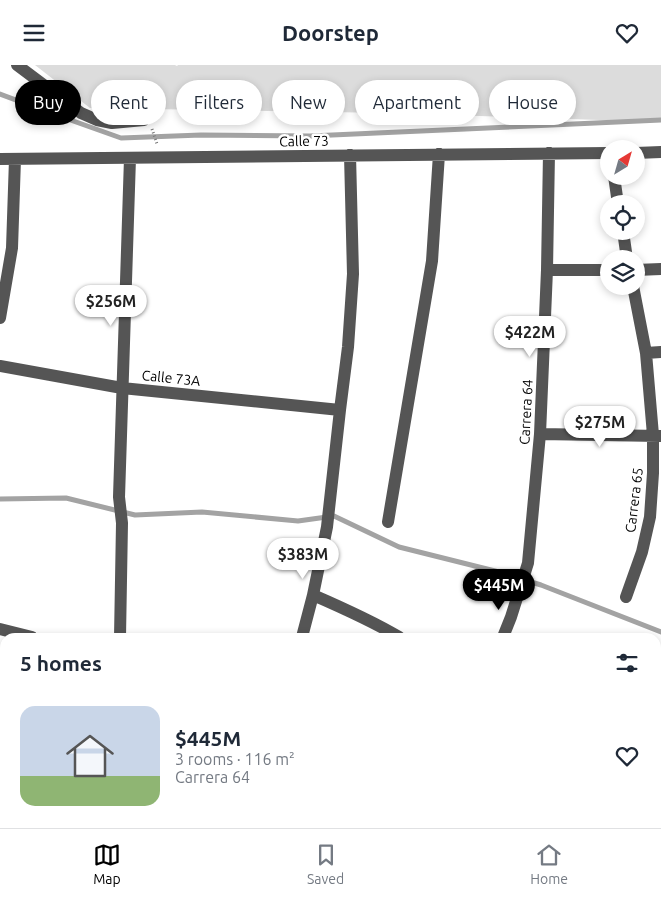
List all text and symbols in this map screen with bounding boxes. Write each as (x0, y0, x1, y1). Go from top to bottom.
icon: menu (20, 19, 48, 47)
icon: heart (613, 19, 641, 47)
text: Doorstep (282, 20, 379, 45)
chip: Buy (15, 80, 81, 125)
chip: Rent (91, 80, 166, 125)
chip: Filters (176, 80, 262, 125)
chip: New (272, 80, 345, 125)
chip: Apartment (355, 80, 479, 125)
chip: House (489, 80, 576, 125)
street label: Calle 73 (279, 133, 329, 149)
north arrow (600, 140, 645, 185)
map controls (600, 140, 645, 295)
button: locate (600, 195, 645, 240)
button: layers (600, 250, 645, 295)
pin: $256M (76, 285, 146, 327)
text: $256M (86, 292, 136, 310)
pin: $422M (495, 315, 565, 358)
text: $422M (505, 323, 555, 341)
street label: Calle 73A (141, 367, 201, 389)
street label: Carrera 64 (516, 379, 536, 445)
pin: $275M (565, 405, 635, 448)
text: $275M (575, 413, 625, 431)
street label: Carrera 65 (622, 466, 646, 534)
pin: $383M (268, 537, 338, 580)
text: $383M (278, 545, 328, 563)
pin: $445M (464, 569, 534, 611)
text: $445M (474, 576, 524, 594)
icon: filters (613, 649, 641, 677)
text: 5 homes (20, 651, 102, 675)
icon: home (60, 726, 120, 786)
text: $445M (175, 726, 241, 750)
icon: heart (613, 742, 641, 770)
text: 3 rooms · 116 m² (175, 750, 295, 768)
text: Carrera 64 (175, 768, 250, 786)
tab: Map (93, 841, 121, 887)
tab: Saved (307, 841, 344, 887)
tab: Home (530, 841, 568, 887)

